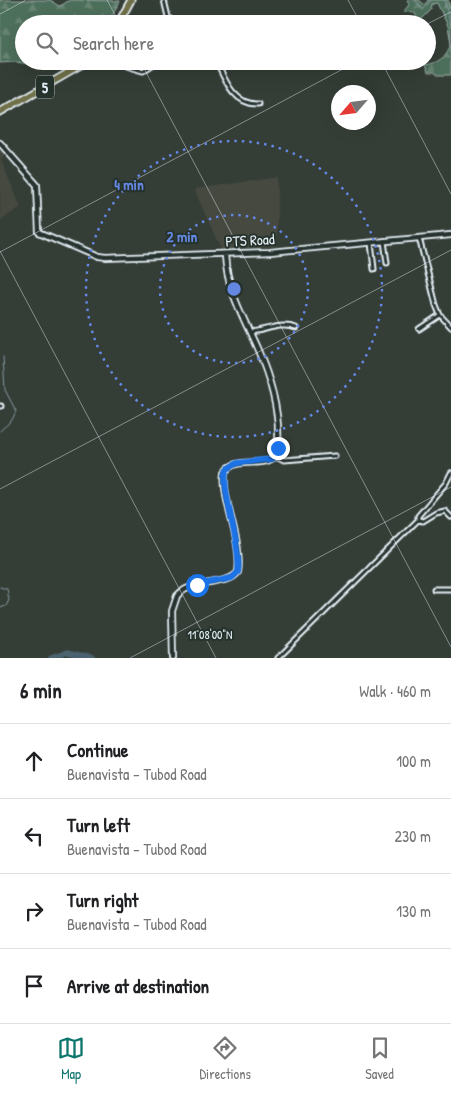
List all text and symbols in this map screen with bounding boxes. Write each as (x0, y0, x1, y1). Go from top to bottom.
search box (15, 15, 436, 70)
icon: search (33, 29, 61, 57)
text: Search here (73, 30, 154, 56)
road number: 5 (36, 75, 54, 98)
north arrow (331, 85, 376, 130)
text: 4 min (114, 174, 144, 195)
text: 2 min (167, 226, 198, 247)
street label: PTS Road (225, 228, 275, 252)
centre of rings (225, 280, 243, 298)
route end (267, 437, 290, 460)
route start (186, 574, 209, 597)
text: 11°08'00"N (188, 626, 232, 643)
text: 6 min (20, 676, 62, 705)
text: Walk · 460 m (359, 680, 431, 702)
text: Continue (67, 737, 128, 763)
icon: ahead (20, 747, 48, 775)
text: 100 m (396, 750, 431, 772)
text: Buenavista – Tubod Road (67, 763, 206, 785)
text: Turn left (67, 812, 130, 838)
icon: left (20, 822, 48, 850)
text: 230 m (395, 825, 431, 847)
text: Buenavista – Tubod Road (67, 838, 206, 860)
text: Turn right (67, 887, 138, 913)
icon: right (20, 897, 48, 925)
text: 130 m (396, 900, 431, 922)
text: Buenavista – Tubod Road (67, 913, 206, 935)
icon: arrive (20, 972, 48, 1000)
text: Arrive at destination (67, 973, 209, 999)
tab: Map (57, 1034, 85, 1083)
tab: Directions (199, 1034, 251, 1083)
tab: Saved (365, 1034, 394, 1083)

